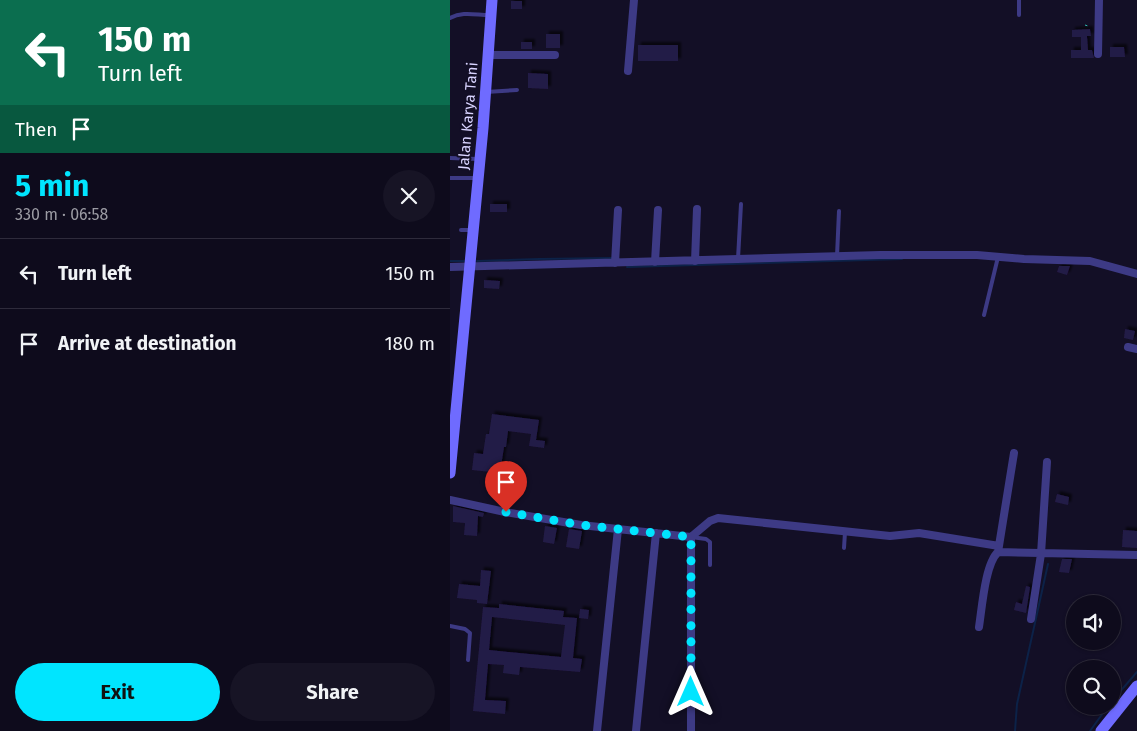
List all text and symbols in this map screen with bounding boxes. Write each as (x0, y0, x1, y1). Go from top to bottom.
text: 150 m (98, 18, 191, 60)
icon: left (15, 20, 80, 85)
text: Turn left (98, 60, 182, 87)
street label: Jalan Karya Tani (454, 61, 482, 171)
icon: arrive (67, 115, 95, 143)
text: Then (15, 118, 57, 141)
text: 5 min (15, 168, 89, 204)
button: close (383, 170, 435, 222)
text: 330 m · 06:58 (15, 205, 108, 224)
icon: left (15, 260, 43, 288)
text: Turn left (58, 262, 132, 285)
text: 150 m (385, 262, 435, 285)
icon: arrive (15, 330, 43, 358)
text: Arrive at destination (58, 332, 237, 355)
text: 180 m (384, 332, 435, 355)
pin (485, 461, 527, 512)
icon: arrive (492, 468, 520, 496)
map controls (1066, 595, 1121, 715)
button: sound (1066, 595, 1121, 650)
button: search (1066, 660, 1121, 715)
button: Exit (15, 663, 220, 721)
button: Share (230, 663, 435, 721)
position arrow (664, 665, 716, 717)

